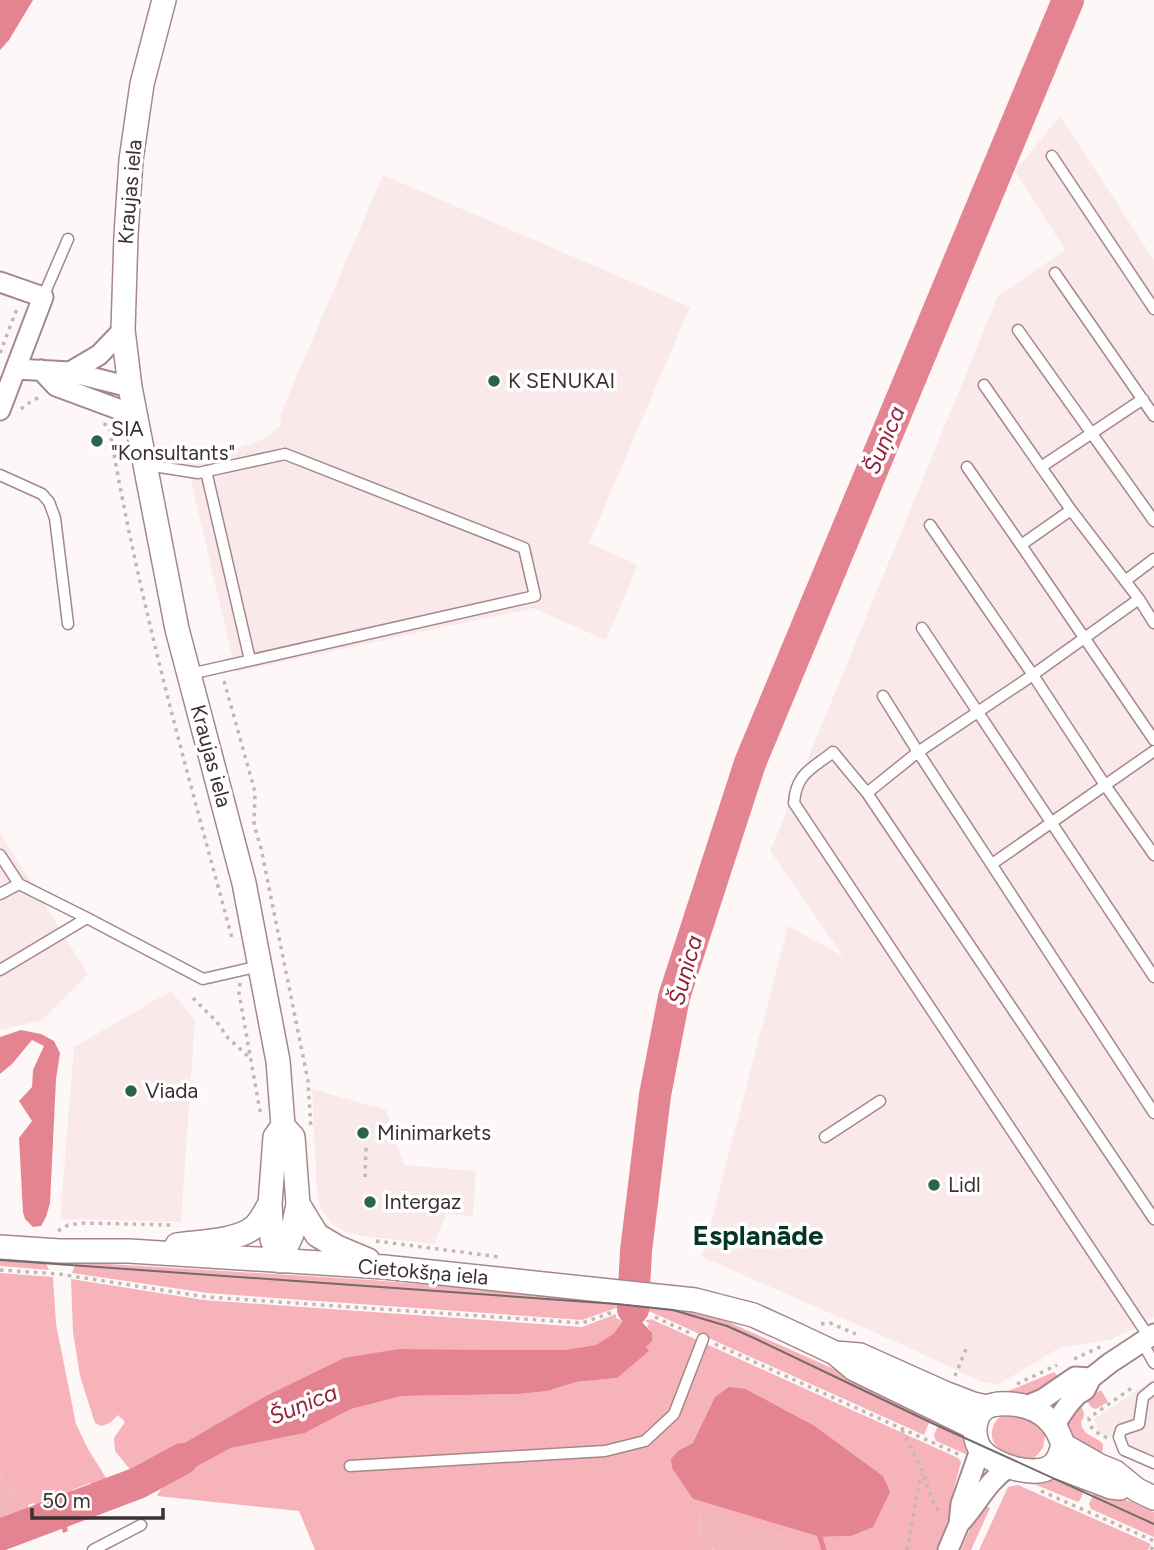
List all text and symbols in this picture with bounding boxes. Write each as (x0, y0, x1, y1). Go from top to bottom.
street label: Kraujas iela (112, 138, 147, 245)
place label: K SENUKAI (508, 368, 615, 393)
marker: K SENUKAI (486, 373, 502, 389)
water label: Šuņica (857, 402, 911, 478)
place label: SIA "Konsultants" (111, 416, 235, 465)
marker: SIA "Konsultants" (89, 433, 105, 449)
street label: Kraujas iela (186, 702, 237, 810)
water label: Šuņica (662, 932, 708, 1008)
place label: Viada (145, 1078, 198, 1103)
marker: Viada (123, 1083, 139, 1099)
place label: Minimarkets (377, 1120, 491, 1145)
marker: Minimarkets (355, 1125, 371, 1141)
place label: Lidl (948, 1172, 981, 1197)
marker: Lidl (926, 1177, 942, 1193)
place label: Intergaz (384, 1189, 461, 1214)
marker: Intergaz (362, 1194, 378, 1210)
district label: Esplanāde (692, 1218, 824, 1252)
street label: Cietokšņa iela (357, 1253, 489, 1290)
water label: Šuņica (265, 1378, 341, 1430)
scale bar (32, 1476, 163, 1520)
text: 50 m (42, 1488, 91, 1513)

